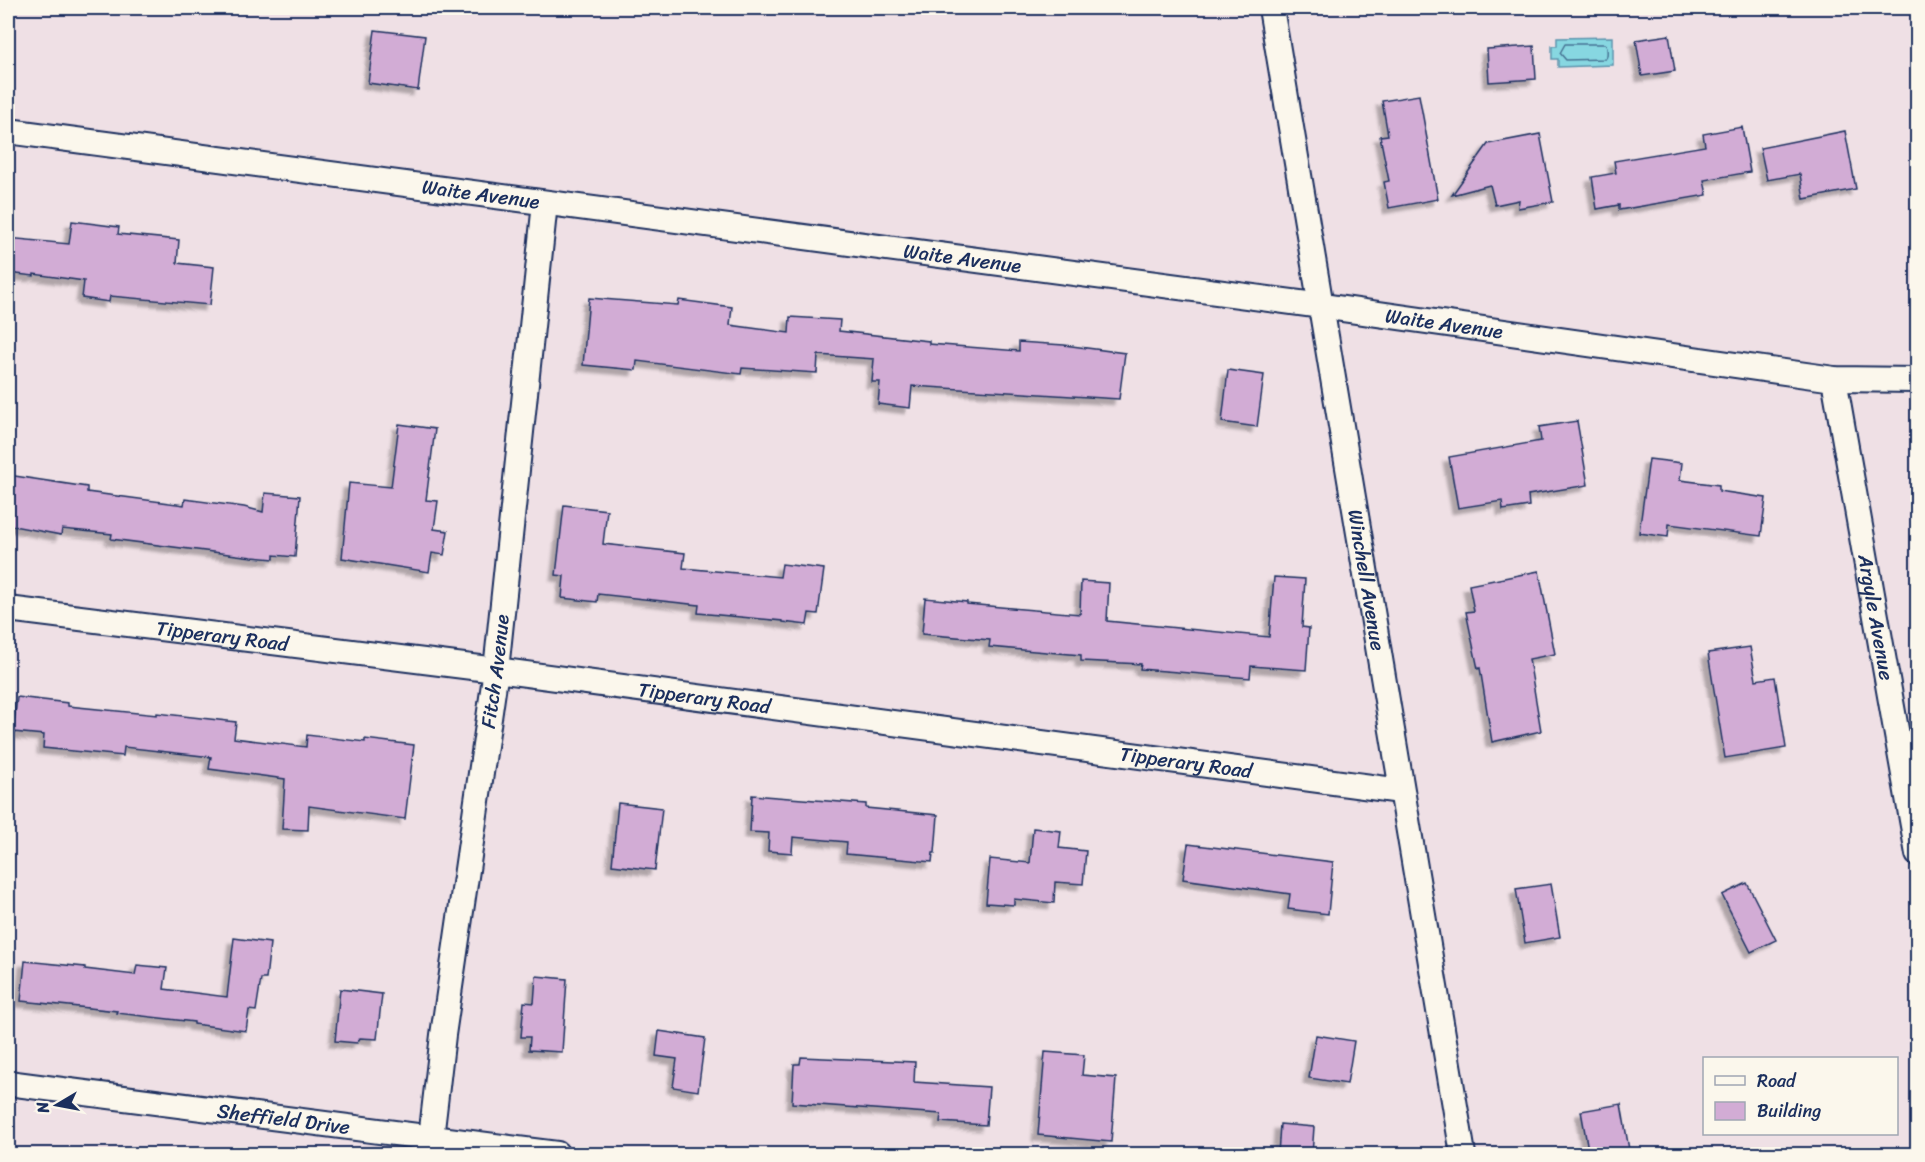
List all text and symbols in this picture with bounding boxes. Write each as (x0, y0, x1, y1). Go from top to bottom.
street label: Waite Avenue (420, 169, 542, 220)
street label: Waite Avenue (901, 233, 1024, 284)
street label: Waite Avenue (1383, 298, 1506, 350)
street label: Winchell Avenue (1337, 507, 1395, 654)
street label: Argyle Avenue (1847, 551, 1904, 683)
street label: Tipperary Road (154, 611, 292, 662)
street label: Fitch Avenue (471, 612, 520, 731)
street label: Tipperary Road (636, 672, 774, 725)
street label: Tipperary Road (1118, 737, 1256, 789)
legend (1703, 1057, 1898, 1135)
text: Road (1757, 1065, 1797, 1097)
north arrow (27, 1075, 87, 1135)
street label: Sheffield Drive (215, 1093, 352, 1145)
text: Building (1757, 1095, 1821, 1127)
text: N (27, 1099, 58, 1116)

